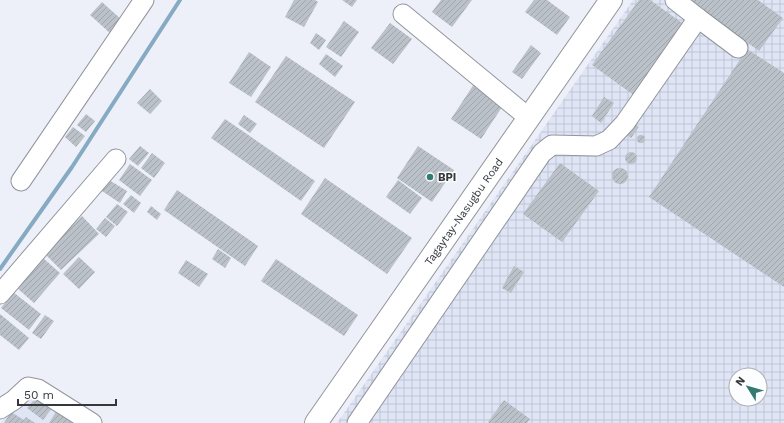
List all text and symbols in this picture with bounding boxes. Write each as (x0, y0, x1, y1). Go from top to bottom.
street label: Tagaytay-Nasugbu Road (422, 156, 506, 268)
place label: BPI (438, 171, 456, 184)
marker: BPI (425, 172, 435, 182)
north arrow (728, 367, 768, 407)
text: N (733, 374, 748, 388)
scale bar (18, 381, 116, 407)
text: 50 m (24, 388, 54, 402)

